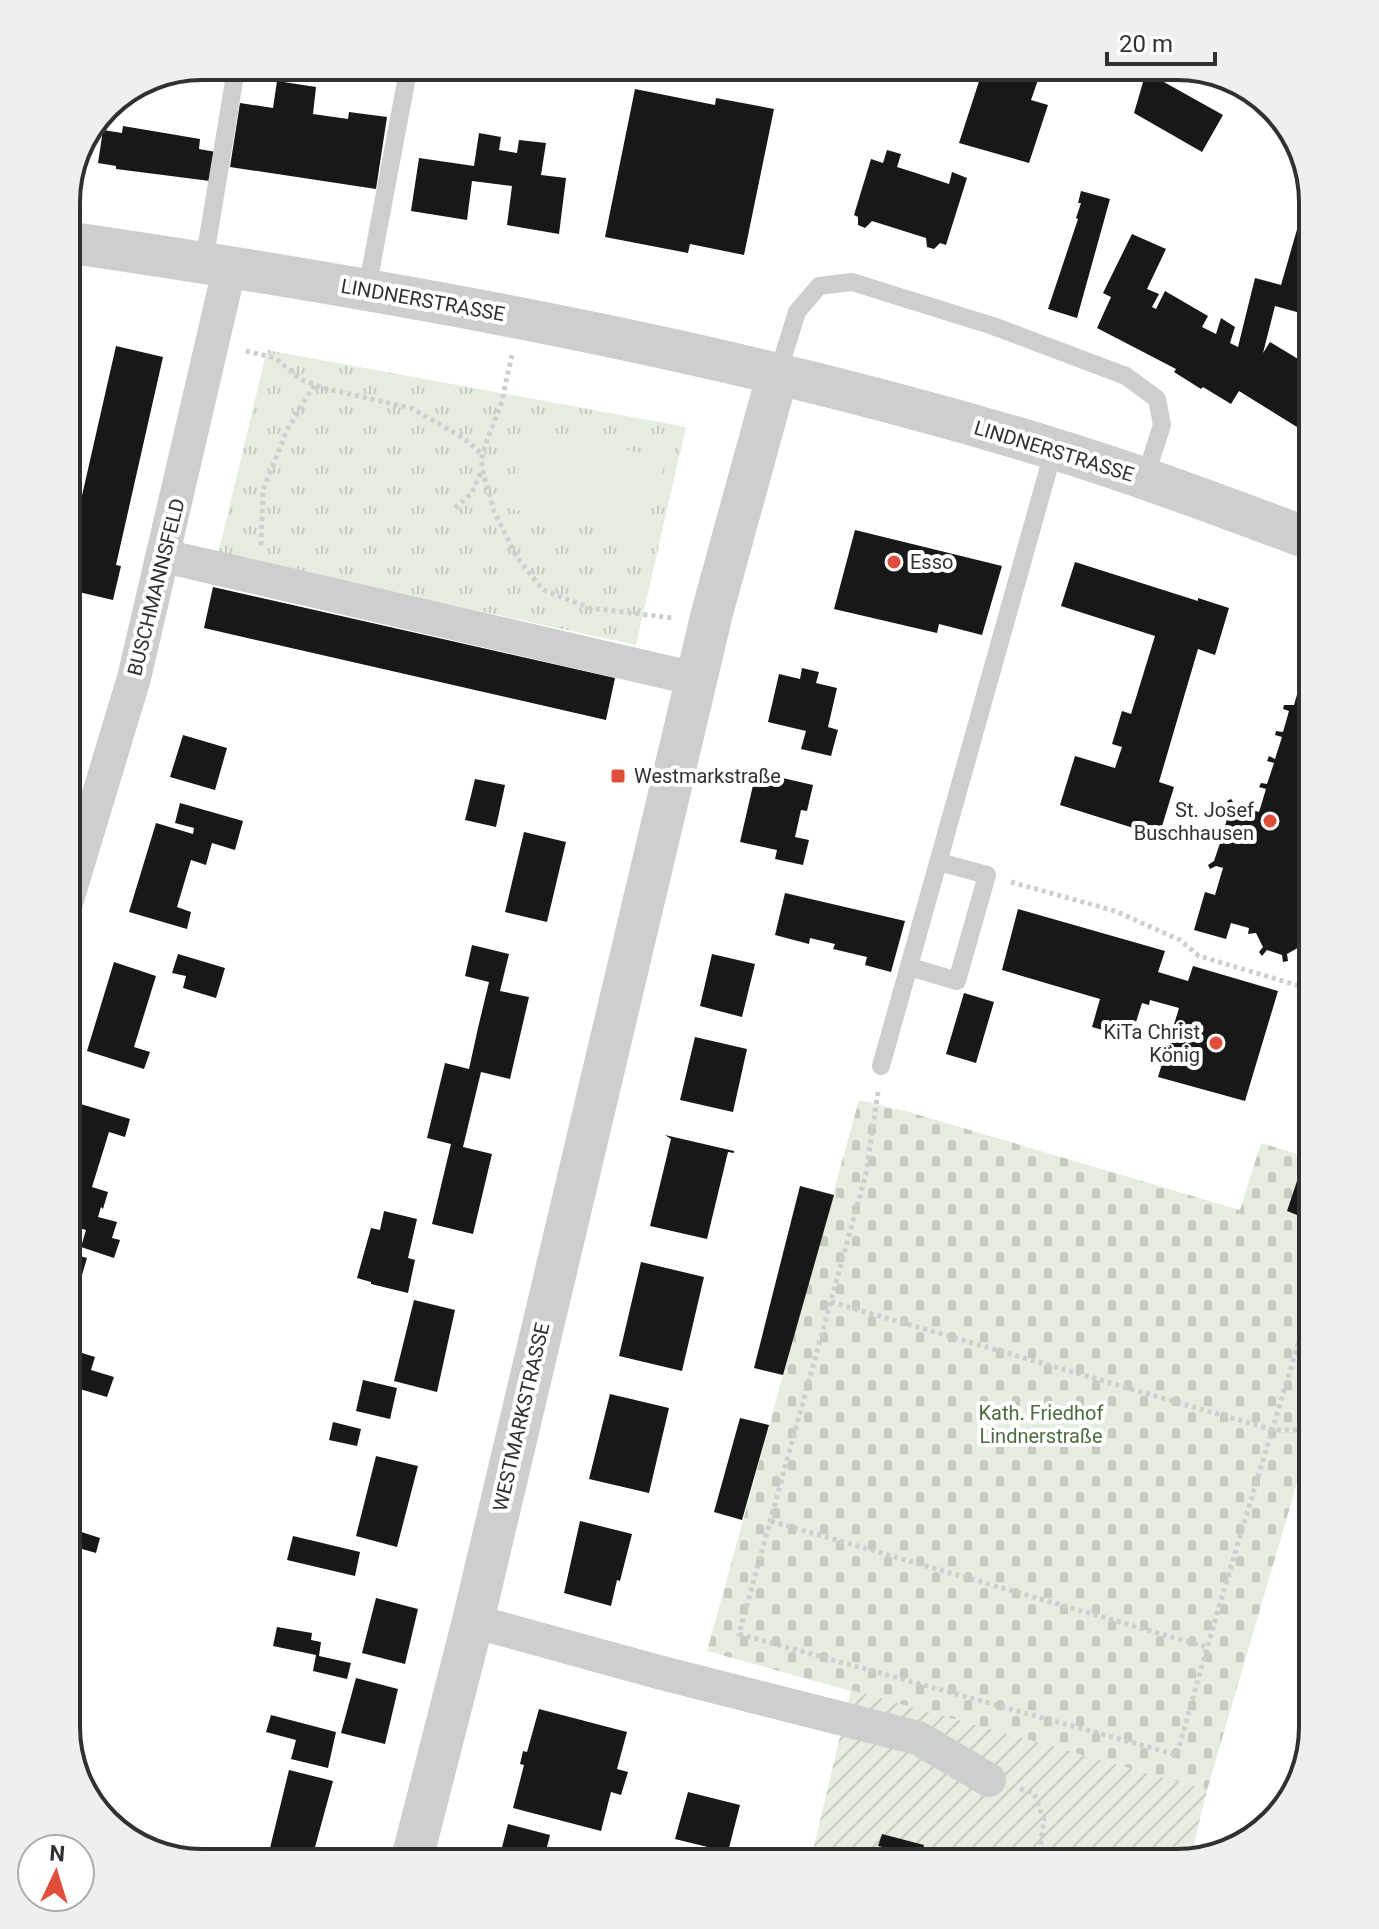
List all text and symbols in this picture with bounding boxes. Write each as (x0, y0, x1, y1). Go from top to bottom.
scale bar (1107, 16, 1215, 66)
text: 20 m (1119, 30, 1173, 58)
street label: LINDNERSTRASSE (339, 274, 507, 326)
street label: LINDNERSTRASSE (971, 415, 1137, 487)
street label: BUSCHMANNSFELD (122, 496, 190, 678)
place label: Esso (910, 550, 953, 574)
marker: Esso (885, 553, 903, 571)
place label: Westmarkstraße (634, 764, 781, 788)
marker: Westmarkstraße (609, 767, 627, 785)
place label: St. Josef Buschhausen (1134, 798, 1254, 845)
marker: St. Josef Buschhausen (1261, 812, 1279, 830)
place label: KiTa Christ König (1103, 1020, 1200, 1067)
marker: KiTa Christ König (1207, 1034, 1225, 1052)
street label: WESTMARKSTRASSE (488, 1320, 554, 1514)
park label: Kath. Friedhof Lindnerstraße (979, 1401, 1104, 1448)
north arrow (16, 1833, 96, 1913)
text: N (49, 1841, 66, 1867)

